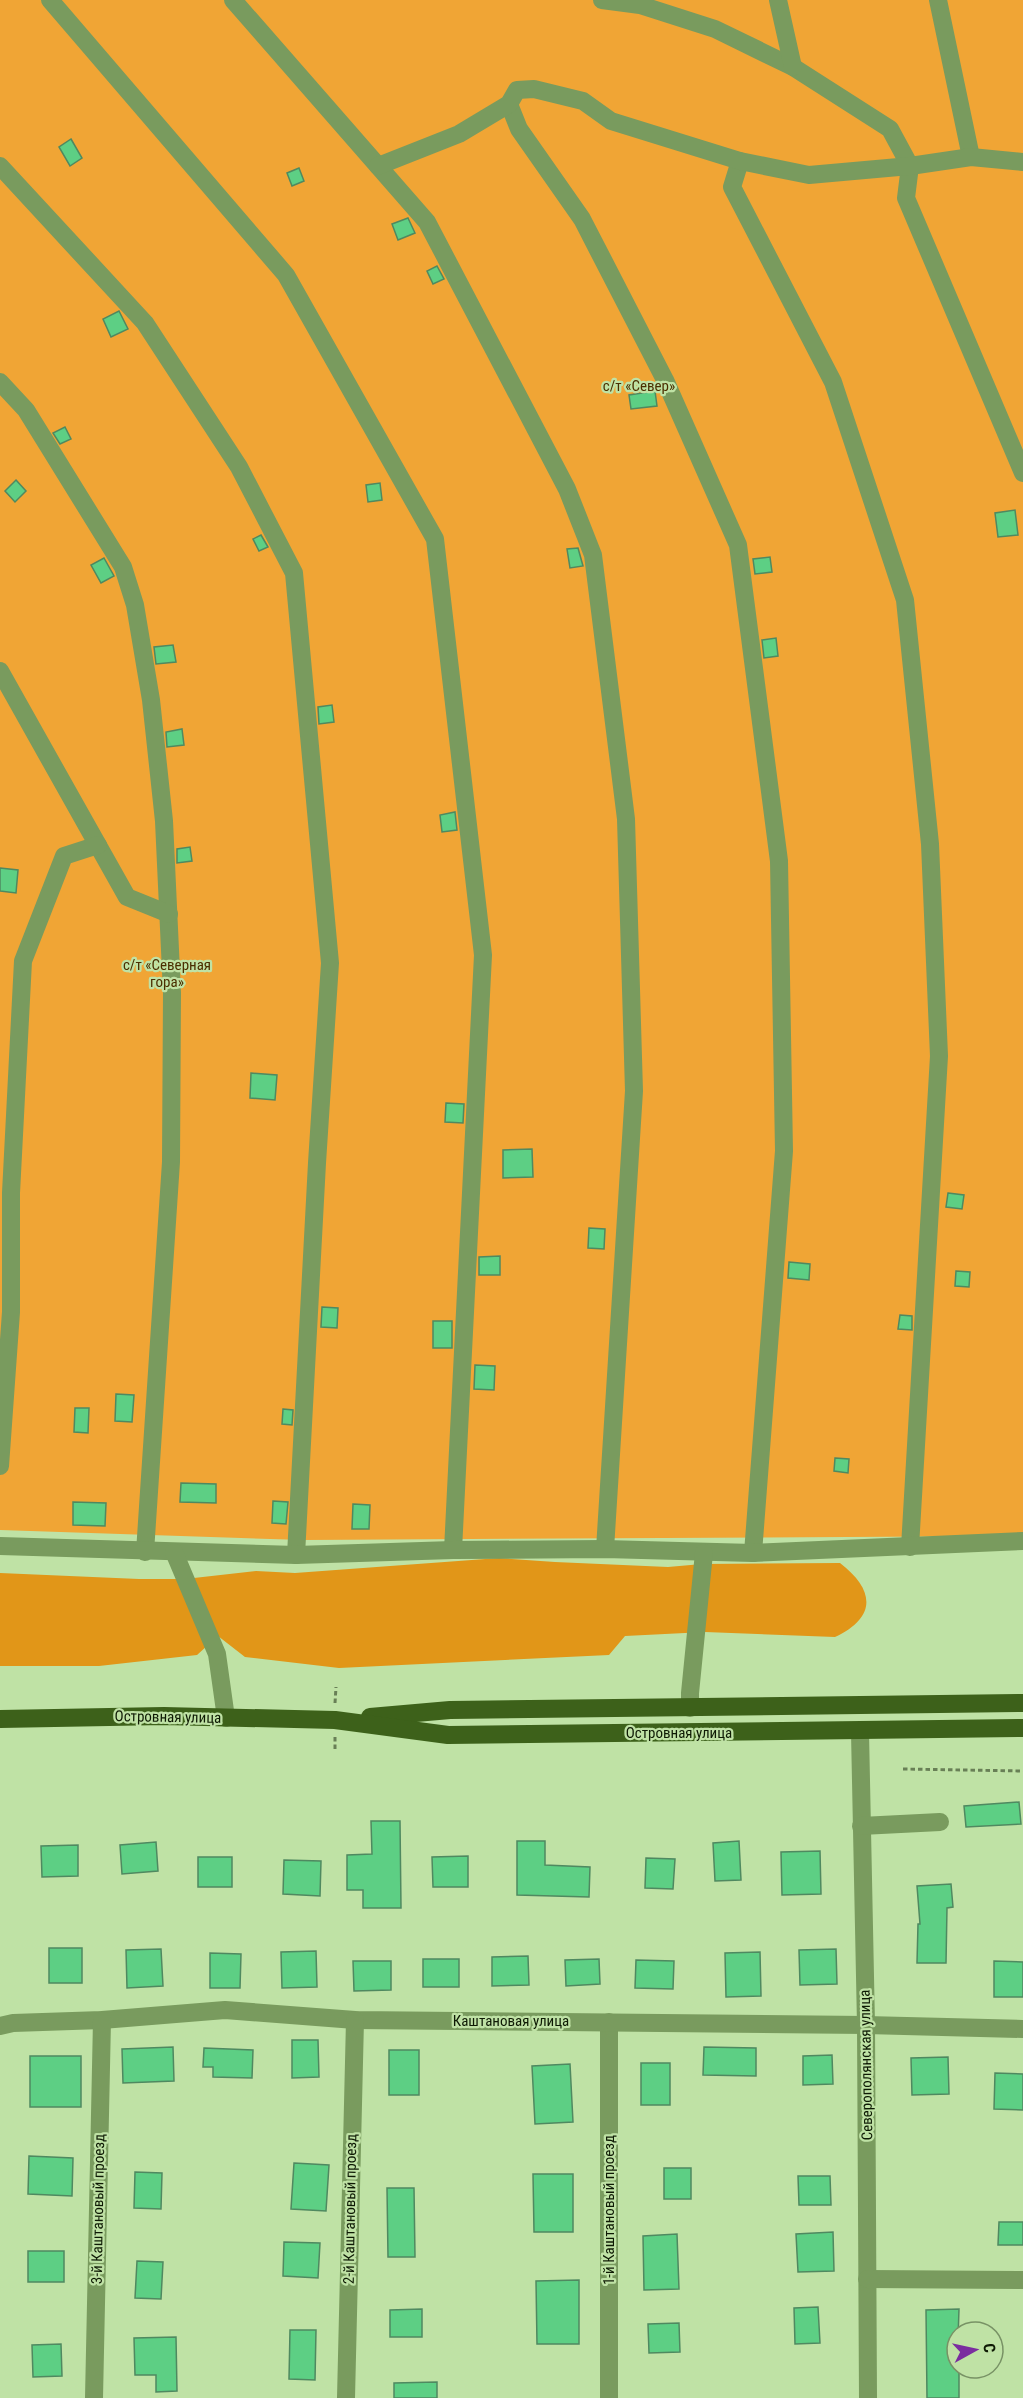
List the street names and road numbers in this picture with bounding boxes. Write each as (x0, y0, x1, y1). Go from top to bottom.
street label: Островная улица (115, 1707, 221, 1727)
street label: Островная улица (626, 1724, 732, 1742)
street label: Северополянская улица (856, 1989, 876, 2141)
street label: Каштановая улица (453, 2012, 569, 2030)
street label: 3-й Каштановый проезд (88, 2134, 108, 2284)
street label: 2-й Каштановый проезд (340, 2134, 360, 2284)
street label: 1-й Каштановый проезд (600, 2135, 618, 2285)

